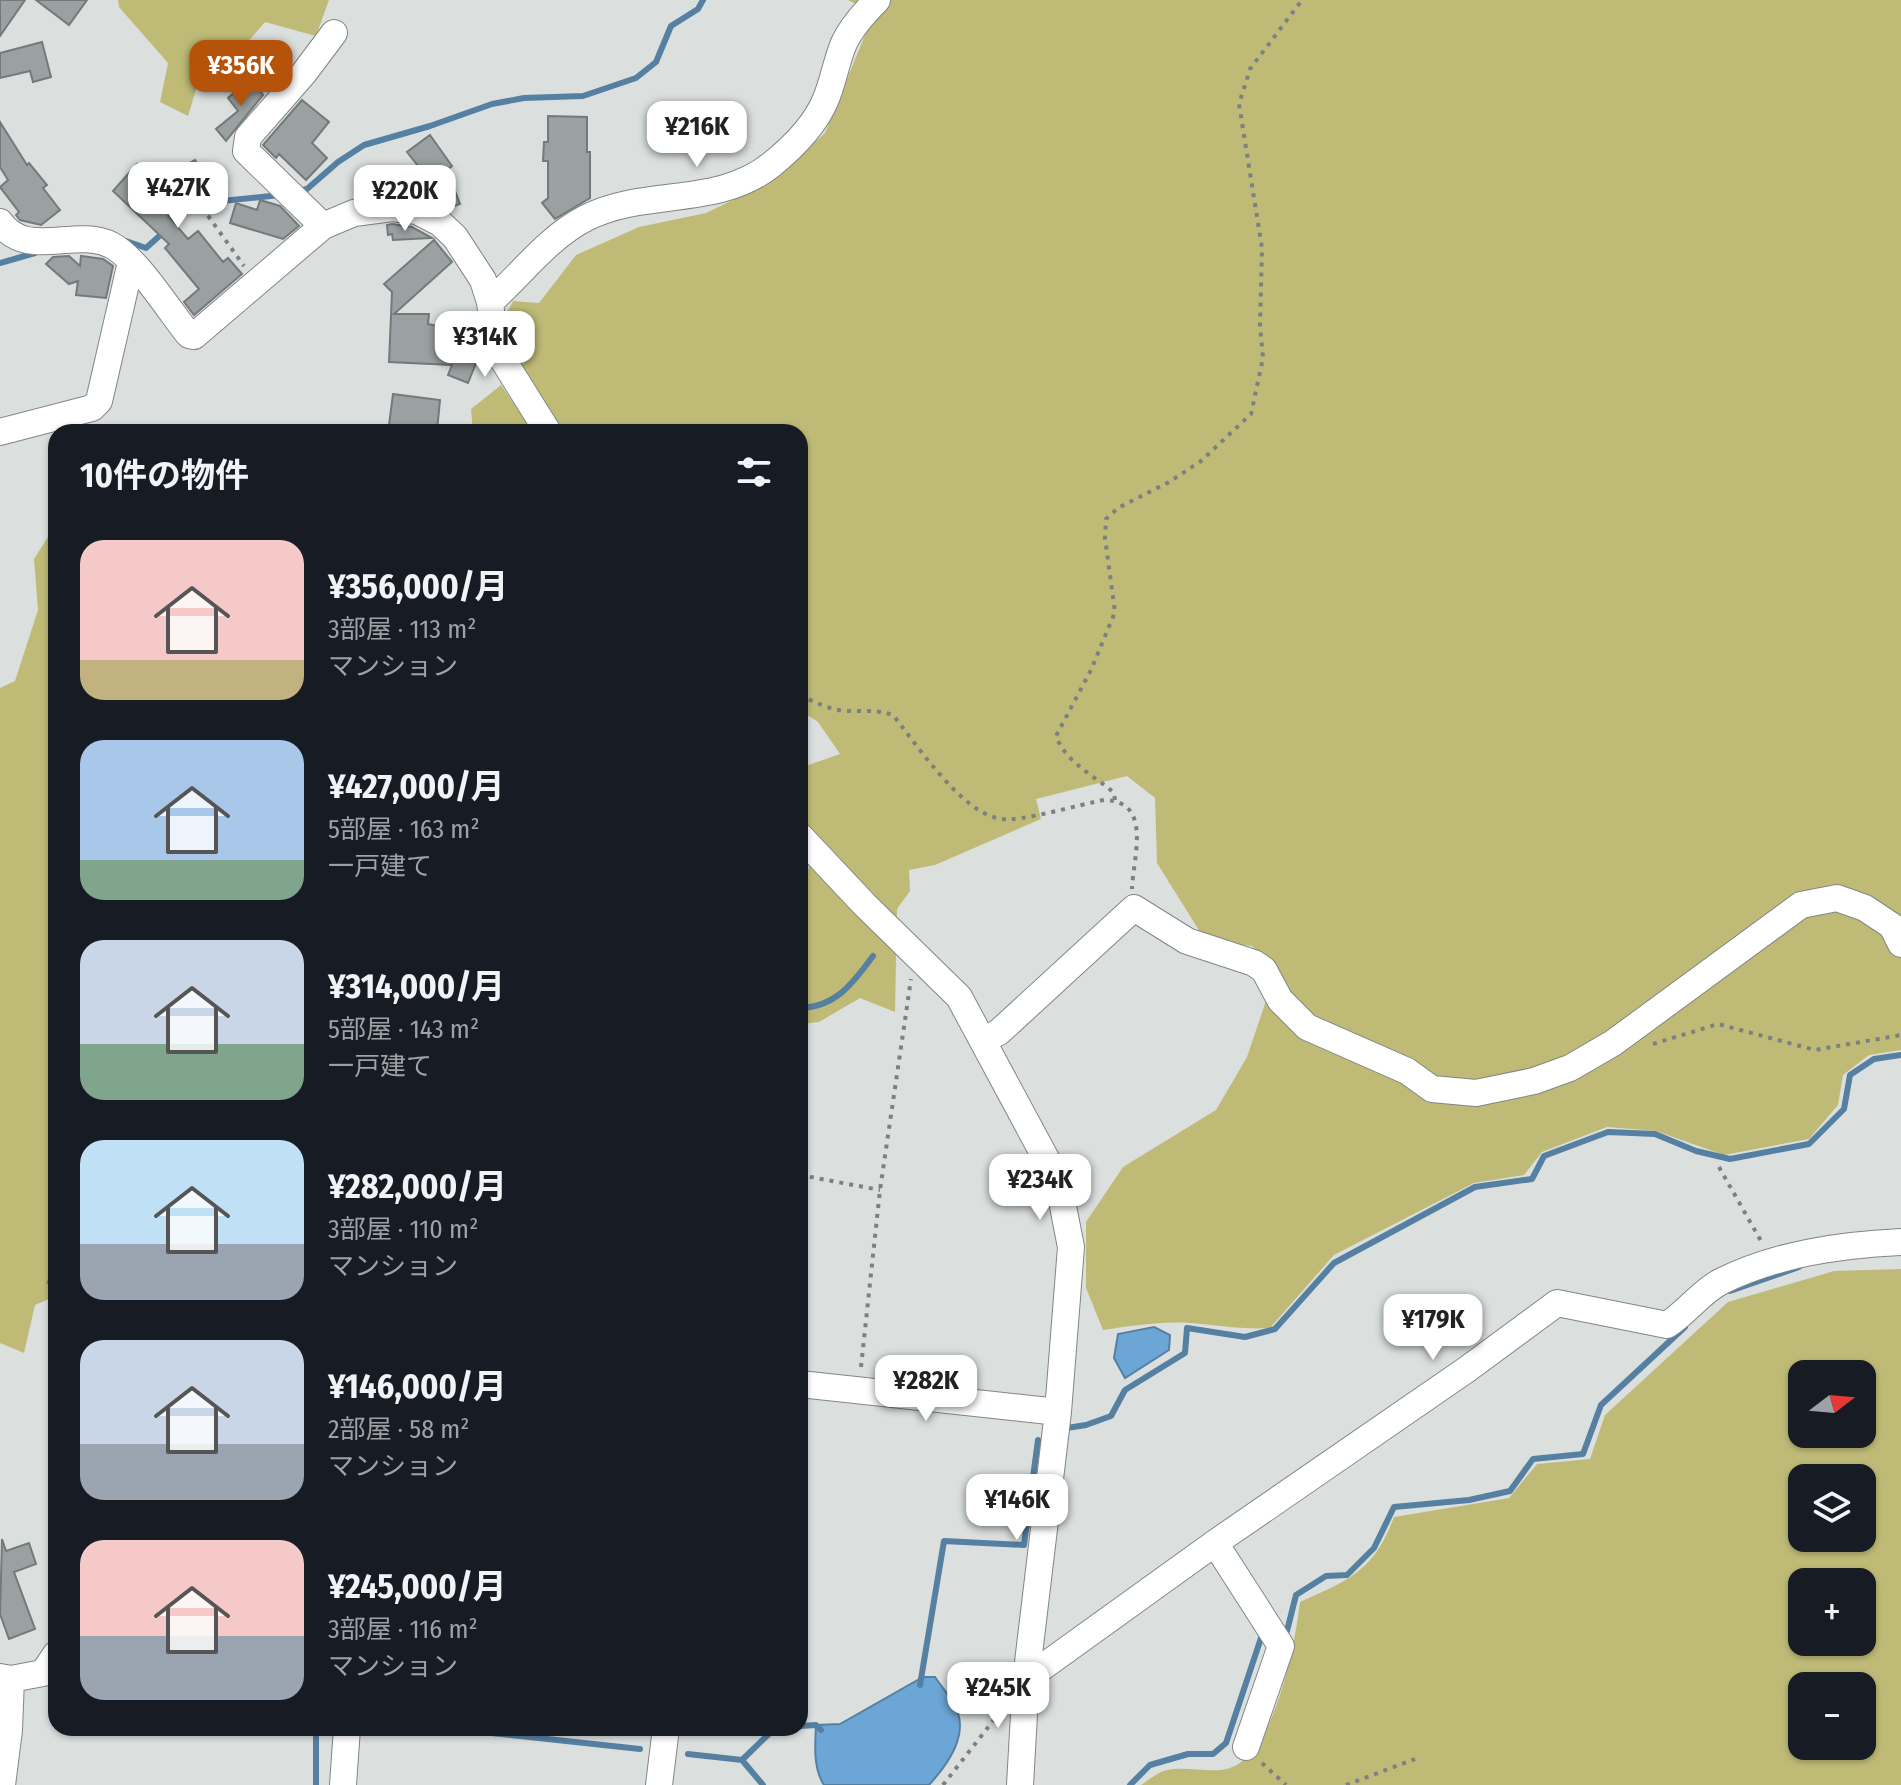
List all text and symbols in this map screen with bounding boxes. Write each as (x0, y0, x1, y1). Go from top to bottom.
pin: ¥356K (185, 40, 297, 108)
text: ¥356K (208, 50, 274, 81)
pin: ¥216K (641, 101, 753, 169)
text: ¥216K (665, 111, 729, 142)
pin: ¥427K (122, 162, 234, 230)
pin: ¥220K (349, 165, 461, 233)
text: ¥427K (146, 172, 210, 203)
text: ¥220K (372, 175, 438, 206)
pin: ¥314K (429, 311, 541, 379)
text: ¥314K (453, 321, 517, 352)
icon: filters (732, 450, 776, 494)
text: 10件の物件 (80, 455, 249, 496)
text: ¥356,000/月 (328, 566, 509, 607)
icon: home (144, 572, 240, 668)
text: 3部屋 · 113 m² (328, 614, 477, 645)
text: マンション (328, 651, 458, 682)
text: ¥427,000/月 (328, 766, 505, 807)
icon: home (144, 772, 240, 868)
text: 5部屋 · 163 m² (328, 814, 480, 845)
text: 一戸建て (328, 851, 432, 882)
text: ¥314,000/月 (328, 966, 505, 1007)
icon: home (144, 972, 240, 1068)
text: 5部屋 · 143 m² (328, 1014, 479, 1045)
text: 一戸建て (328, 1051, 432, 1082)
pin: ¥234K (984, 1154, 1096, 1222)
text: ¥234K (1007, 1164, 1073, 1195)
text: ¥282,000/月 (328, 1166, 507, 1207)
icon: home (144, 1172, 240, 1268)
text: 3部屋 · 110 m² (328, 1214, 478, 1245)
text: マンション (328, 1251, 458, 1282)
pin: ¥179K (1377, 1294, 1489, 1362)
text: ¥179K (1401, 1304, 1465, 1335)
pin: ¥282K (870, 1355, 982, 1423)
north arrow (1788, 1360, 1876, 1448)
map controls (1788, 1360, 1876, 1760)
text: ¥282K (893, 1365, 959, 1396)
text: ¥146,000/月 (328, 1366, 507, 1407)
icon: home (144, 1372, 240, 1468)
text: 2部屋 · 58 m² (328, 1414, 470, 1445)
text: マンション (328, 1451, 458, 1482)
button: layers (1788, 1464, 1876, 1552)
pin: ¥146K (961, 1474, 1073, 1542)
text: ¥146K (984, 1484, 1050, 1515)
text: ¥245,000/月 (328, 1566, 507, 1607)
button: + (1788, 1568, 1876, 1656)
icon: home (144, 1572, 240, 1668)
text: 3部屋 · 116 m² (328, 1614, 478, 1645)
text: マンション (328, 1651, 458, 1682)
pin: ¥245K (942, 1662, 1054, 1730)
text: ¥245K (965, 1672, 1031, 1703)
button: − (1788, 1672, 1876, 1760)

